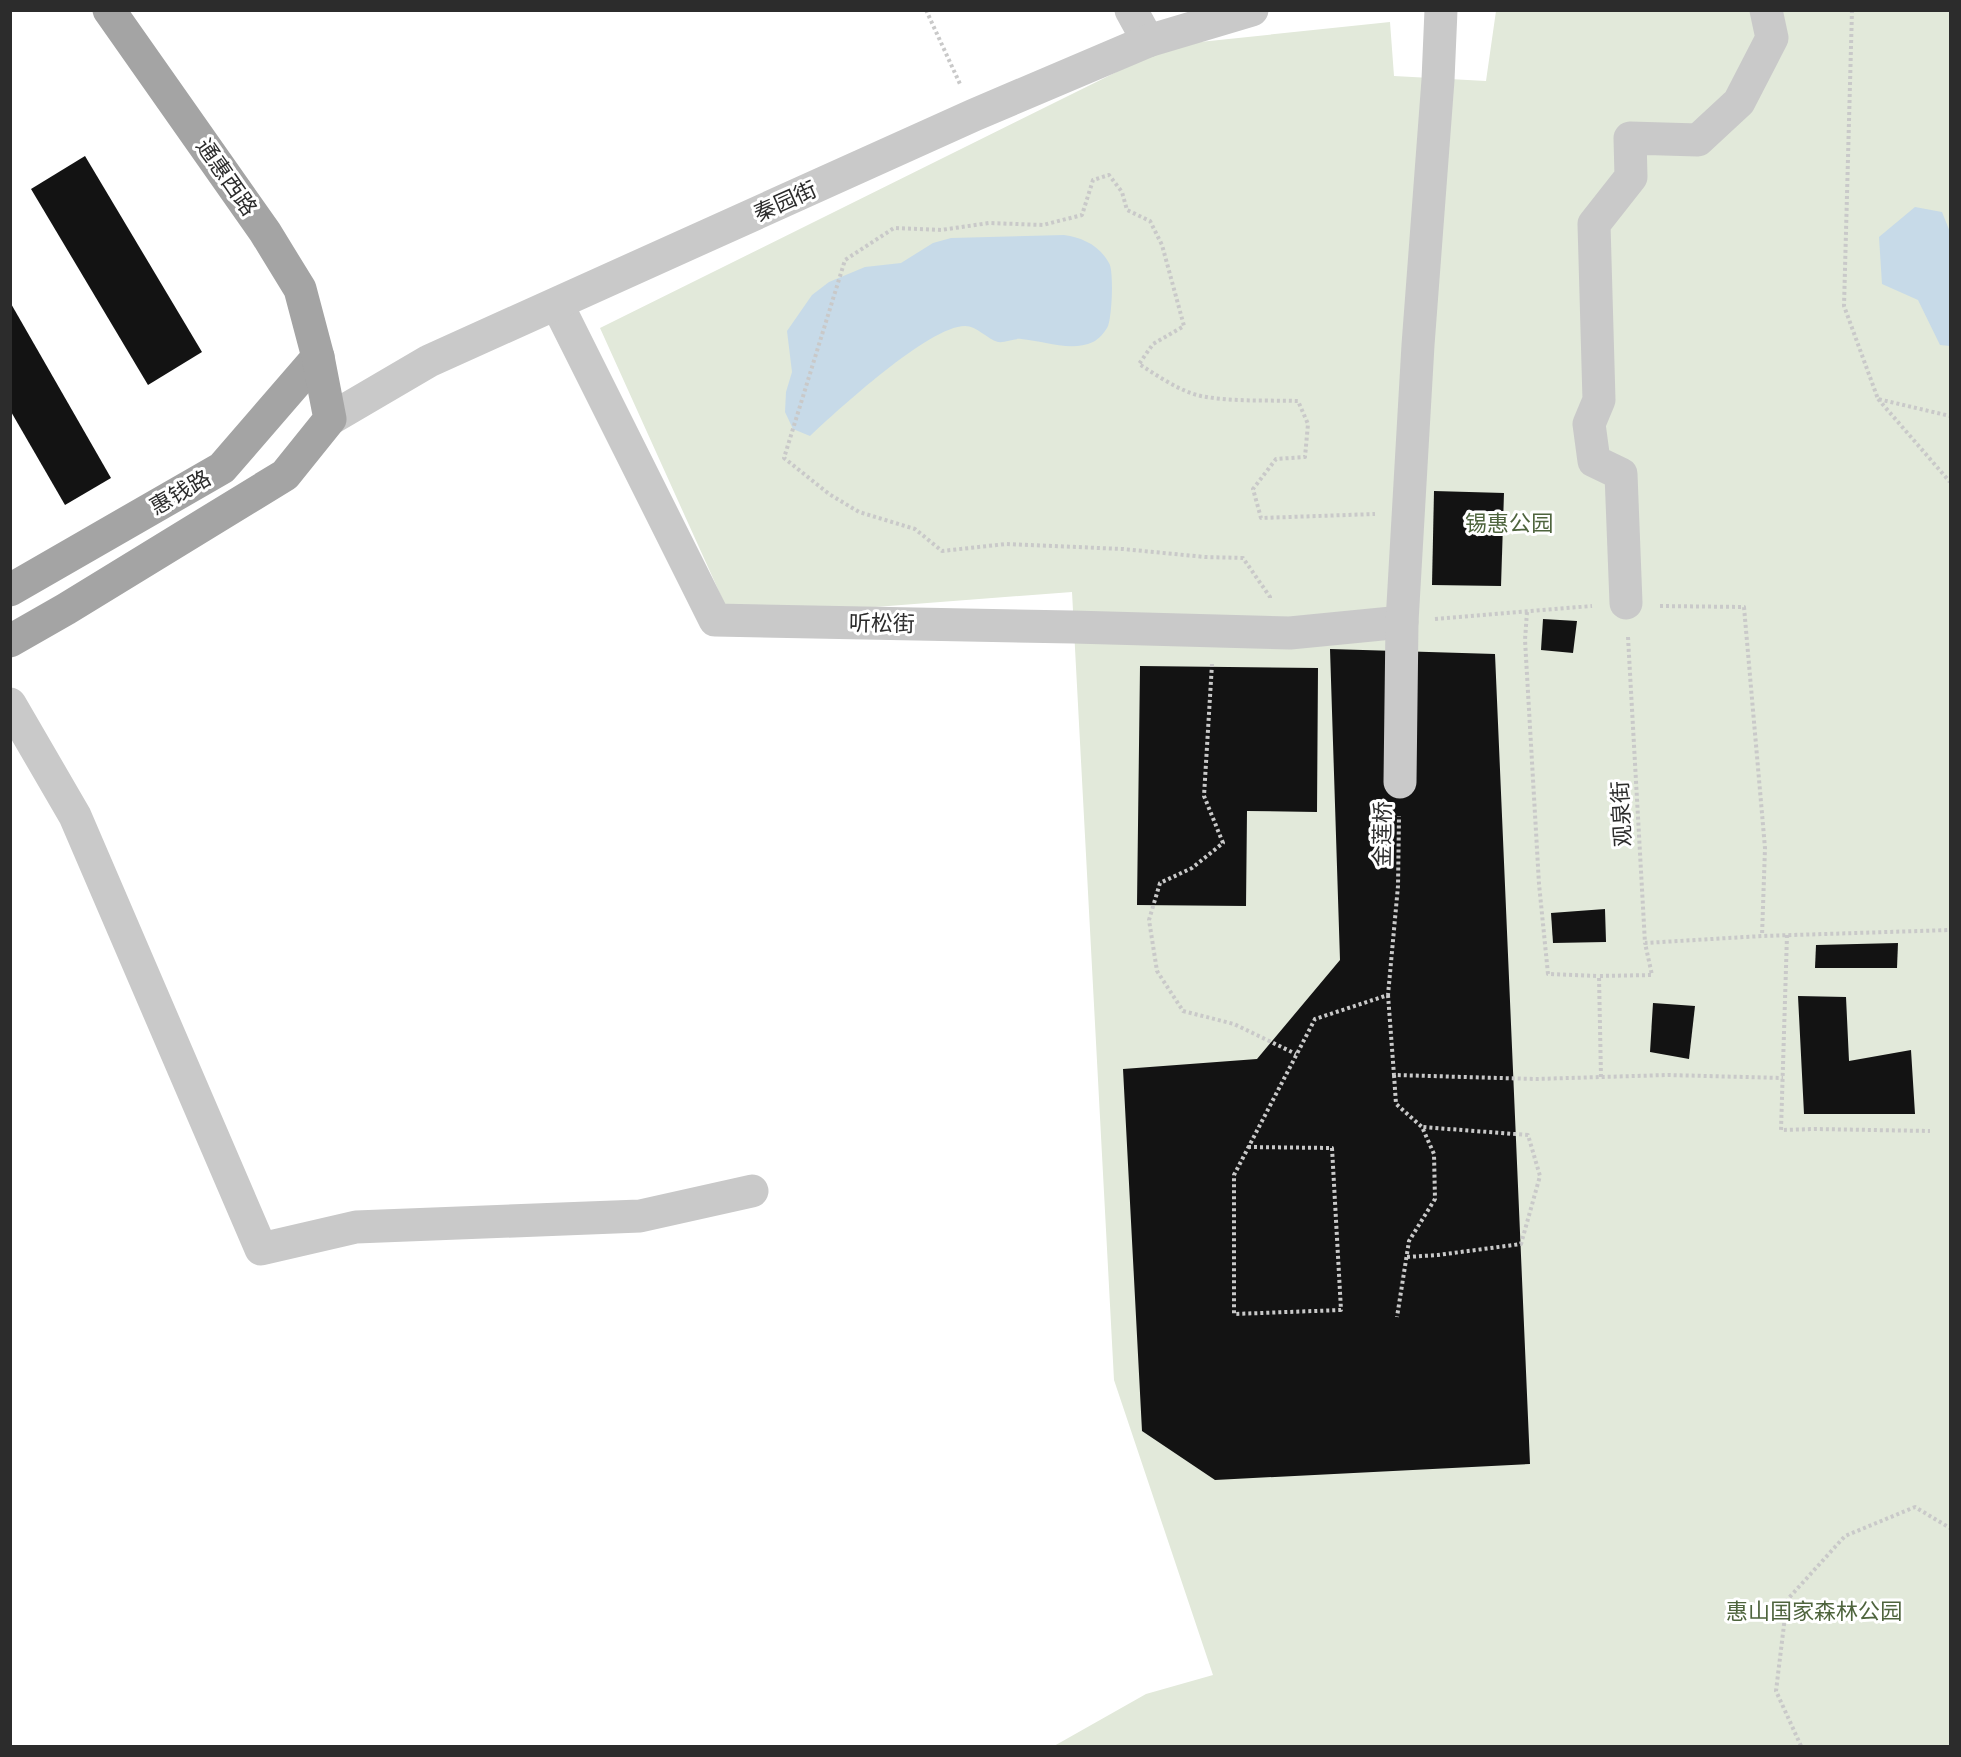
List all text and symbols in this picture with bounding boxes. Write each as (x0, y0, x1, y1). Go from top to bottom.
street label: 通惠西路 (192, 133, 264, 220)
street label: 秦园街 (749, 175, 820, 225)
street label: 惠钱路 (144, 463, 215, 519)
park label: 锡惠公园 (1465, 509, 1553, 535)
street label: 听松街 (849, 608, 915, 636)
street label: 观泉街 (1605, 780, 1635, 848)
street label: 金莲桥 (1367, 801, 1395, 867)
park label: 惠山国家森林公园 (1726, 1597, 1902, 1623)

